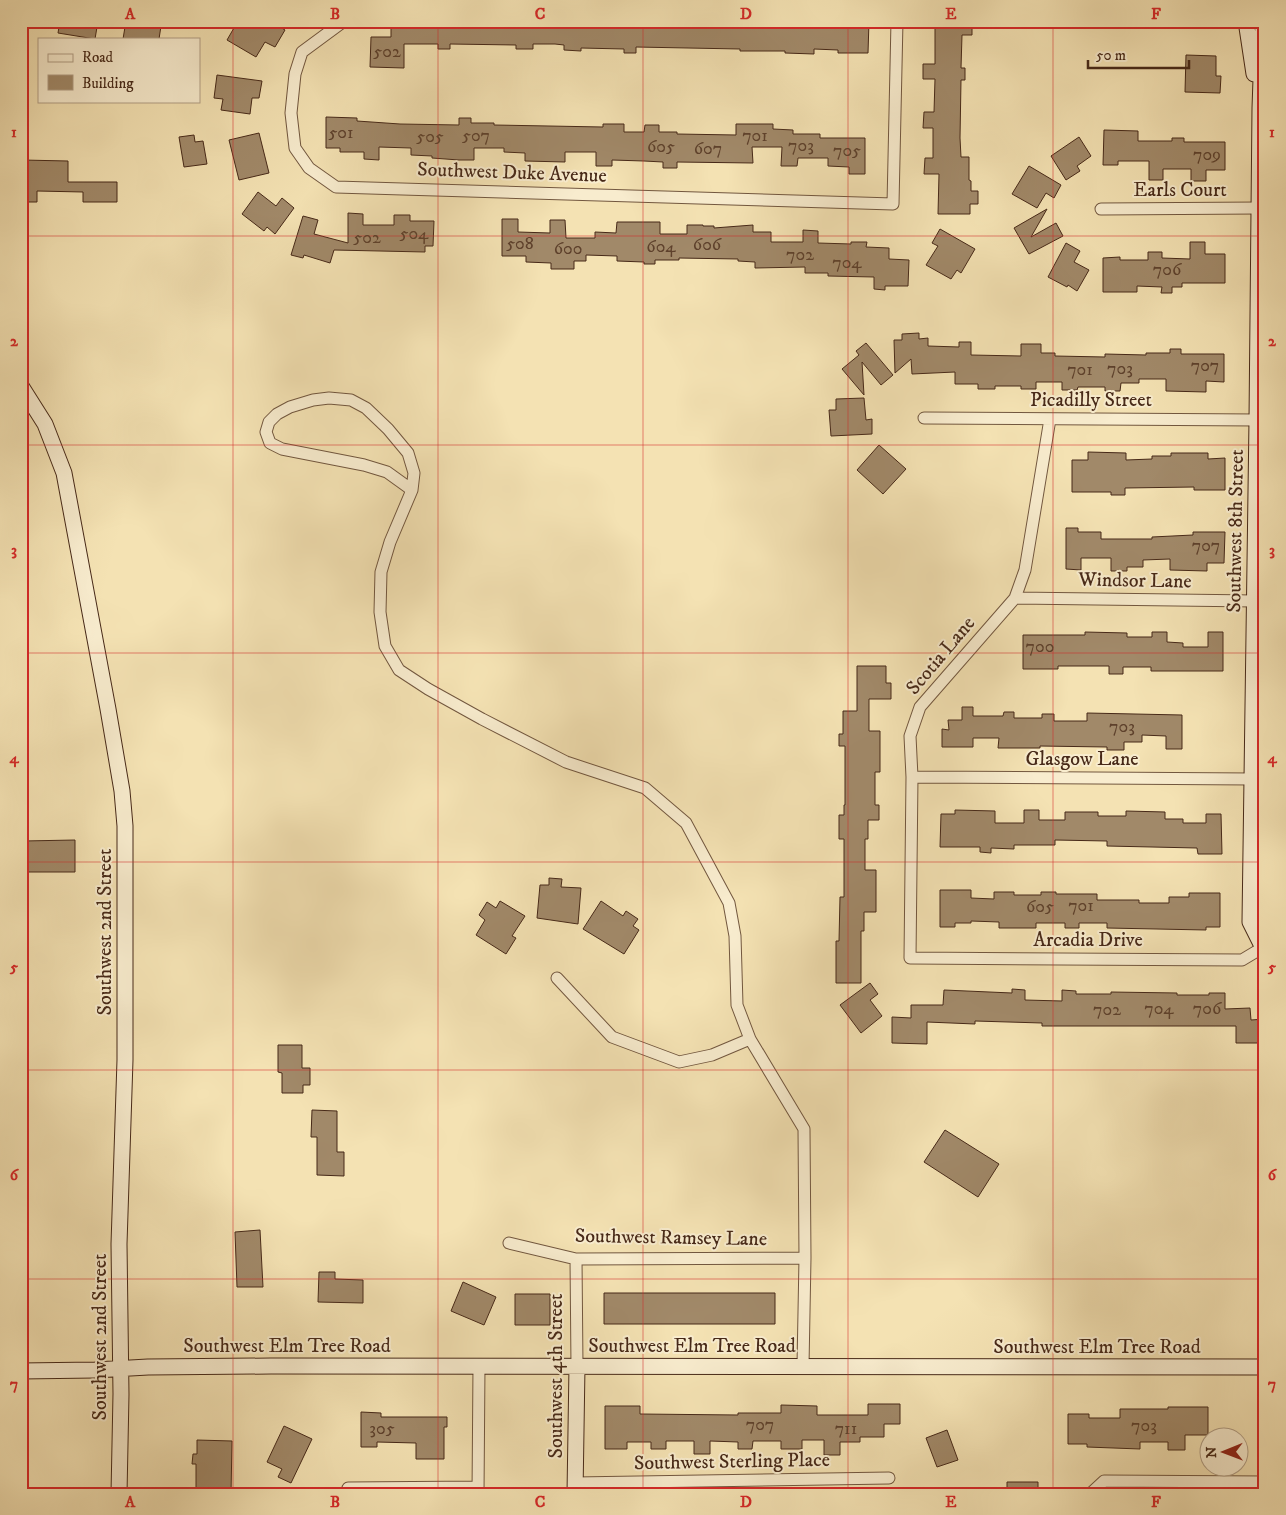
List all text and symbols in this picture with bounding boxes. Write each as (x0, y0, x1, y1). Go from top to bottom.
text: A (124, 4, 136, 24)
text: B (330, 4, 340, 24)
text: C (535, 4, 545, 24)
text: D (740, 4, 752, 24)
text: E (945, 4, 957, 24)
text: F (1151, 4, 1161, 24)
legend (38, 38, 200, 102)
scale bar (1088, 38, 1190, 70)
house number: 502 (373, 41, 401, 63)
text: 50 m (1096, 46, 1126, 65)
text: Road (82, 48, 114, 67)
text: Building (82, 74, 134, 93)
text: 1 (11, 122, 17, 142)
house number: 501 (328, 122, 354, 144)
text: 1 (1269, 122, 1275, 142)
house number: 507 (462, 125, 490, 147)
house number: 701 (742, 125, 768, 147)
house number: 505 (416, 126, 444, 148)
house number: 703 (788, 135, 814, 157)
house number: 605 (647, 136, 675, 158)
house number: 607 (694, 138, 722, 160)
house number: 705 (833, 140, 861, 162)
house number: 709 (1193, 144, 1221, 166)
street label: Southwest Duke Avenue (417, 157, 607, 189)
street label: Earls Court (1133, 178, 1227, 203)
house number: 504 (400, 223, 429, 245)
house number: 502 (353, 227, 381, 249)
house number: 508 (506, 233, 534, 255)
house number: 606 (693, 234, 722, 256)
house number: 604 (646, 236, 676, 258)
house number: 600 (554, 238, 582, 260)
house number: 702 (786, 244, 814, 266)
house number: 704 (832, 252, 862, 274)
house number: 706 (1153, 259, 1182, 281)
text: 2 (10, 331, 19, 351)
text: 2 (1268, 331, 1277, 351)
house number: 707 (1191, 355, 1219, 377)
house number: 703 (1107, 358, 1133, 380)
house number: 701 (1067, 359, 1093, 381)
street label: Picadilly Street (1030, 388, 1152, 413)
street label: Southwest 8th Street (1222, 449, 1250, 613)
house number: 707 (1192, 535, 1220, 557)
text: 3 (11, 540, 17, 560)
text: 3 (1269, 540, 1275, 560)
street label: Windsor Lane (1077, 567, 1192, 594)
street label: Scotia Lane (901, 612, 981, 700)
house number: 700 (1026, 636, 1054, 658)
house number: 703 (1109, 716, 1135, 738)
street label: Glasgow Lane (1025, 747, 1139, 772)
text: 4 (8, 748, 19, 768)
text: 4 (1266, 748, 1277, 768)
street label: Southwest 2nd Street (93, 849, 118, 1015)
house number: 701 (1068, 895, 1094, 917)
house number: 605 (1026, 896, 1054, 918)
street label: Arcadia Drive (1033, 928, 1143, 953)
text: 5 (9, 957, 18, 977)
text: 5 (1267, 957, 1276, 977)
house number: 704 (1144, 998, 1174, 1020)
house number: 706 (1193, 998, 1222, 1020)
house number: 702 (1093, 999, 1121, 1021)
text: 6 (10, 1165, 20, 1185)
text: 6 (1268, 1165, 1278, 1185)
street label: Southwest Ramsey Lane (575, 1224, 767, 1252)
street label: Southwest 2nd Street (88, 1254, 113, 1420)
street label: Southwest 4th Street (544, 1293, 569, 1459)
street label: Southwest Elm Tree Road (183, 1334, 391, 1359)
street label: Southwest Elm Tree Road (588, 1334, 796, 1359)
street label: Southwest Elm Tree Road (993, 1335, 1201, 1360)
text: 7 (10, 1374, 18, 1394)
text: 7 (1268, 1374, 1276, 1394)
house number: 707 (746, 1414, 774, 1436)
house number: 703 (1131, 1415, 1157, 1437)
house number: 305 (369, 1418, 395, 1440)
house number: 711 (835, 1418, 857, 1440)
north arrow (1198, 1428, 1248, 1478)
text: N (1203, 1446, 1221, 1458)
street label: Southwest Sterling Place (634, 1448, 830, 1476)
text: A (124, 1492, 136, 1512)
text: B (330, 1492, 340, 1512)
text: C (535, 1492, 545, 1512)
text: D (740, 1492, 752, 1512)
text: E (945, 1492, 957, 1512)
text: F (1151, 1492, 1161, 1512)

